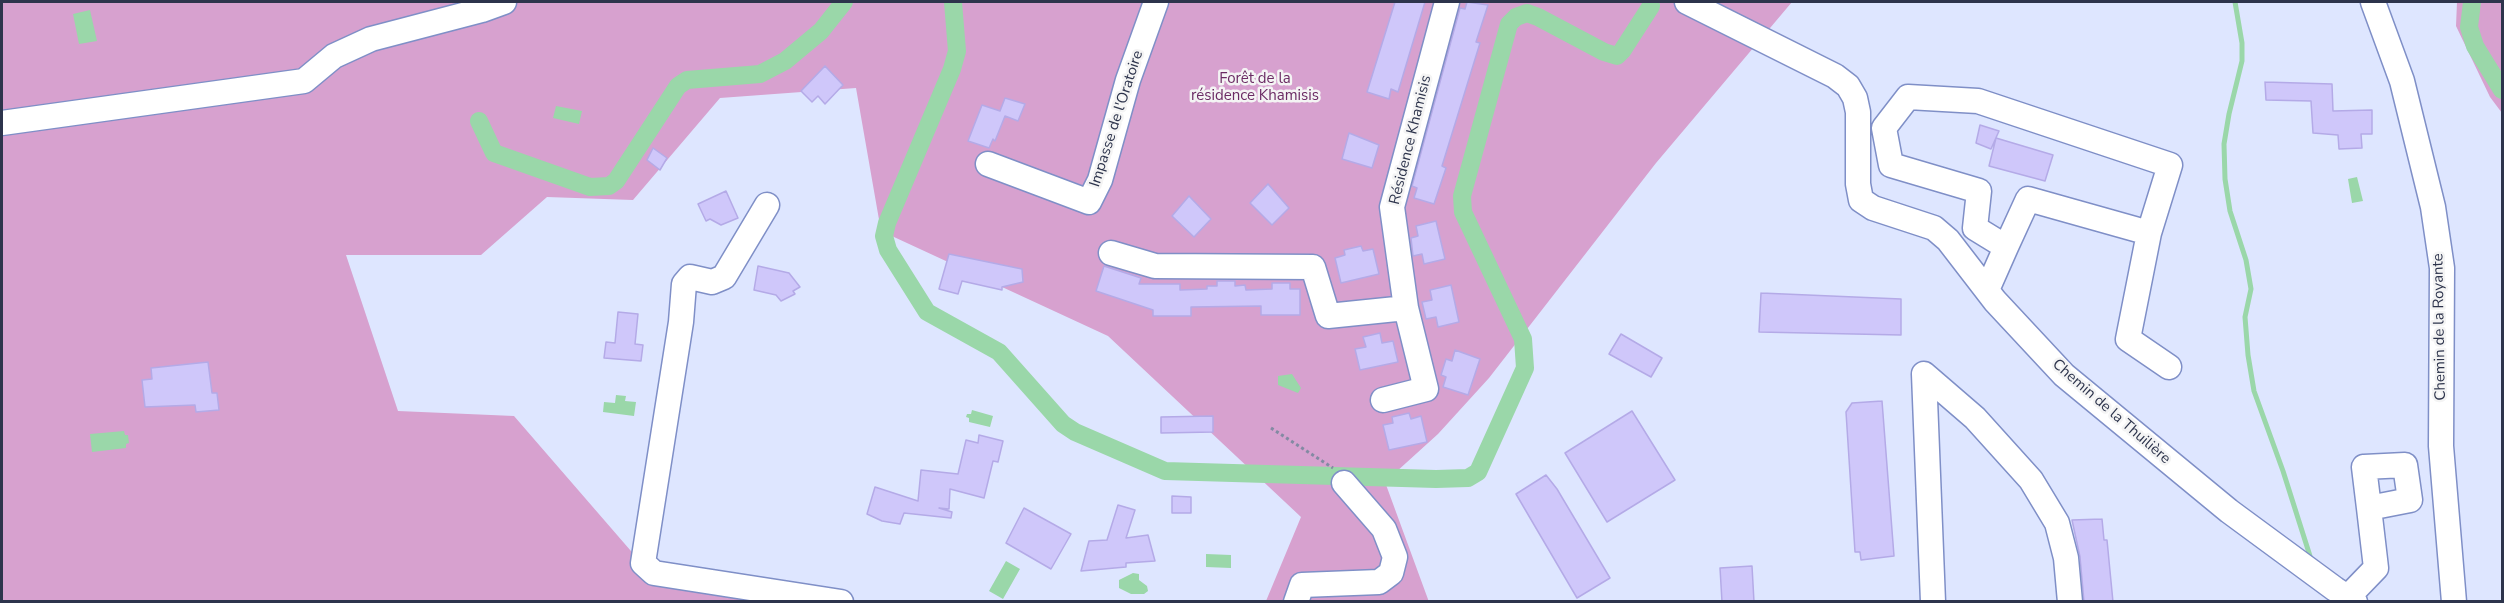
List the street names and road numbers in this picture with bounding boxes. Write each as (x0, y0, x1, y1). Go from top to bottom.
street label: Impasse de l'Oratoire (1086, 48, 1148, 190)
street label: Résidence Khamisis (1386, 74, 1436, 206)
street label: Chemin de la Royante (2430, 253, 2450, 401)
street label: Chemin de la Thuilière (2048, 356, 2174, 468)

